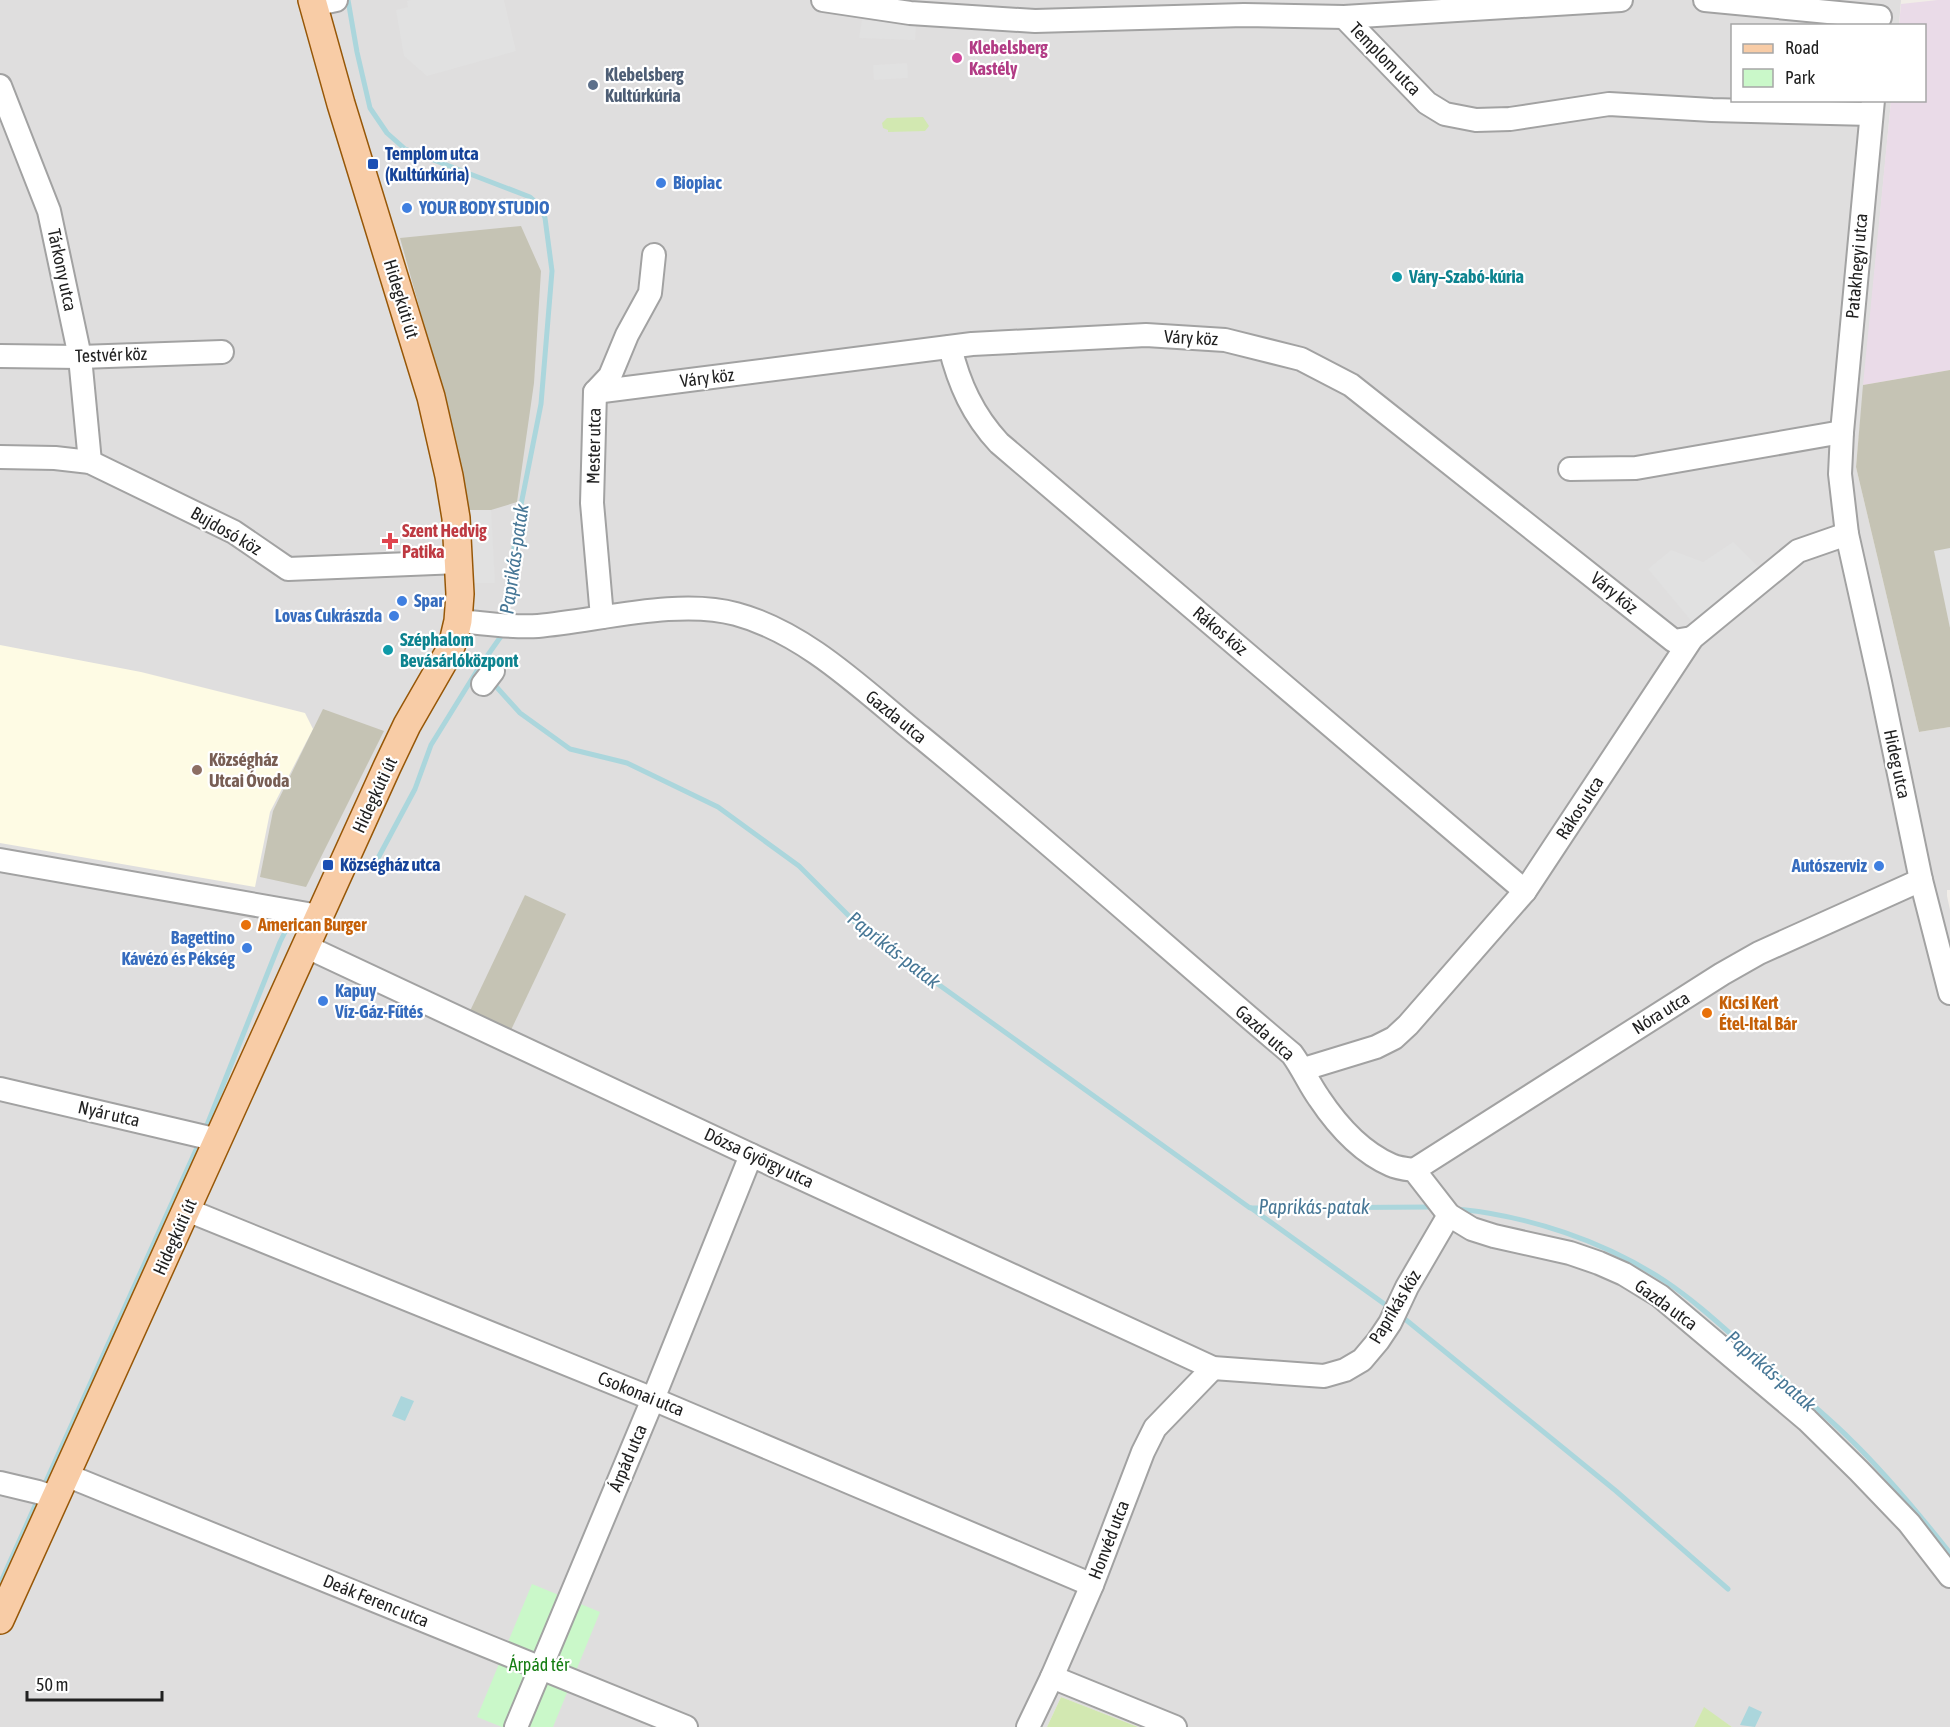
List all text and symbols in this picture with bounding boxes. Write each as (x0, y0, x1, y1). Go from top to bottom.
street label: Templom utca (1345, 18, 1425, 100)
legend (1731, 24, 1926, 102)
place label: Klebelsberg Kastély (969, 37, 1048, 79)
text: Road (1785, 37, 1819, 58)
marker: Klebelsberg Kastély (950, 51, 964, 65)
place label: Klebelsberg Kultúrkúria (605, 64, 684, 106)
text: Park (1785, 67, 1815, 88)
marker: Klebelsberg Kultúrkúria (586, 78, 600, 92)
place label: Templom utca (Kultúrkúria) (385, 143, 479, 185)
marker: Templom utca (Kultúrkúria) (366, 157, 380, 171)
place label: Biopiac (673, 172, 722, 193)
marker: Biopiac (654, 176, 668, 190)
place label: YOUR BODY STUDIO (418, 197, 549, 218)
marker: YOUR BODY STUDIO (400, 201, 414, 215)
street label: Patakhegyi utca (1841, 212, 1872, 320)
street label: Tárkony utca (44, 227, 81, 313)
street label: Hidegkúti út (380, 257, 423, 341)
place label: Váry–Szabó-kúria (1408, 266, 1524, 287)
marker: Váry–Szabó-kúria (1390, 270, 1404, 284)
street label: Váry köz (1163, 326, 1219, 349)
street label: Testvér köz (75, 343, 148, 366)
street label: Váry köz (679, 364, 736, 391)
street label: Mester utca (582, 408, 605, 484)
street label: Bujdosó köz (187, 502, 266, 559)
water label: Paprikás-patak (494, 502, 533, 616)
place label: Szent Hedvig Patika (402, 520, 487, 562)
marker: Szent Hedvig Patika (383, 534, 397, 548)
street label: Váry köz (1587, 567, 1642, 618)
place label: Spar (414, 590, 444, 611)
marker: Spar (395, 594, 409, 608)
street label: Rákos köz (1189, 602, 1252, 660)
place label: Lovas Cukrászda (275, 605, 382, 626)
marker: Lovas Cukrászda (387, 609, 401, 623)
place label: Széphalom Bevásárlóközpont (400, 629, 519, 671)
marker: Széphalom Bevásárlóközpont (381, 643, 395, 657)
street label: Gazda utca (862, 686, 931, 748)
street label: Hideg utca (1880, 727, 1915, 800)
place label: Községház Utcai Óvoda (209, 749, 289, 791)
street label: Hidegkúti út (348, 753, 401, 836)
marker: Községház Utcai Óvoda (190, 763, 204, 777)
street label: Rákos utca (1551, 772, 1608, 843)
place label: Községház utca (340, 854, 440, 875)
place label: Autószerviz (1791, 855, 1868, 876)
marker: Községház utca (321, 858, 335, 872)
marker: Autószerviz (1872, 859, 1886, 873)
water label: Paprikás-patak (843, 906, 945, 993)
place label: American Burger (257, 914, 367, 935)
marker: American Burger (239, 918, 253, 932)
place label: Bagettino Kávézó és Pékség (122, 927, 235, 969)
marker: Bagettino Kávézó és Pékség (240, 941, 254, 955)
place label: Kapuy Víz-Gáz-Fűtés (334, 980, 424, 1022)
street label: Nóra utca (1628, 987, 1693, 1038)
place label: Kicsi Kert Étel-Ital Bár (1719, 992, 1797, 1034)
marker: Kapuy Víz-Gáz-Fűtés (316, 994, 330, 1008)
street label: Gazda utca (1231, 1001, 1299, 1065)
marker: Kicsi Kert Étel-Ital Bár (1700, 1006, 1714, 1020)
street label: Nyár utca (76, 1096, 142, 1131)
street label: Dózsa György utca (701, 1123, 817, 1192)
street label: Hidegkúti út (148, 1195, 201, 1278)
water label: Paprikás-patak (1258, 1195, 1370, 1218)
street label: Paprikás köz (1364, 1266, 1425, 1347)
street label: Gazda utca (1631, 1275, 1702, 1334)
water label: Paprikás-patak (1722, 1326, 1821, 1416)
street label: Csokonai utca (595, 1367, 687, 1420)
street label: Árpád utca (604, 1421, 651, 1494)
street label: Honvéd utca (1084, 1497, 1133, 1582)
street label: Deák Ferenc utca (320, 1570, 432, 1631)
park label: Árpád tér (509, 1654, 570, 1675)
scale bar (27, 1664, 162, 1702)
text: 50 m (36, 1674, 68, 1695)

